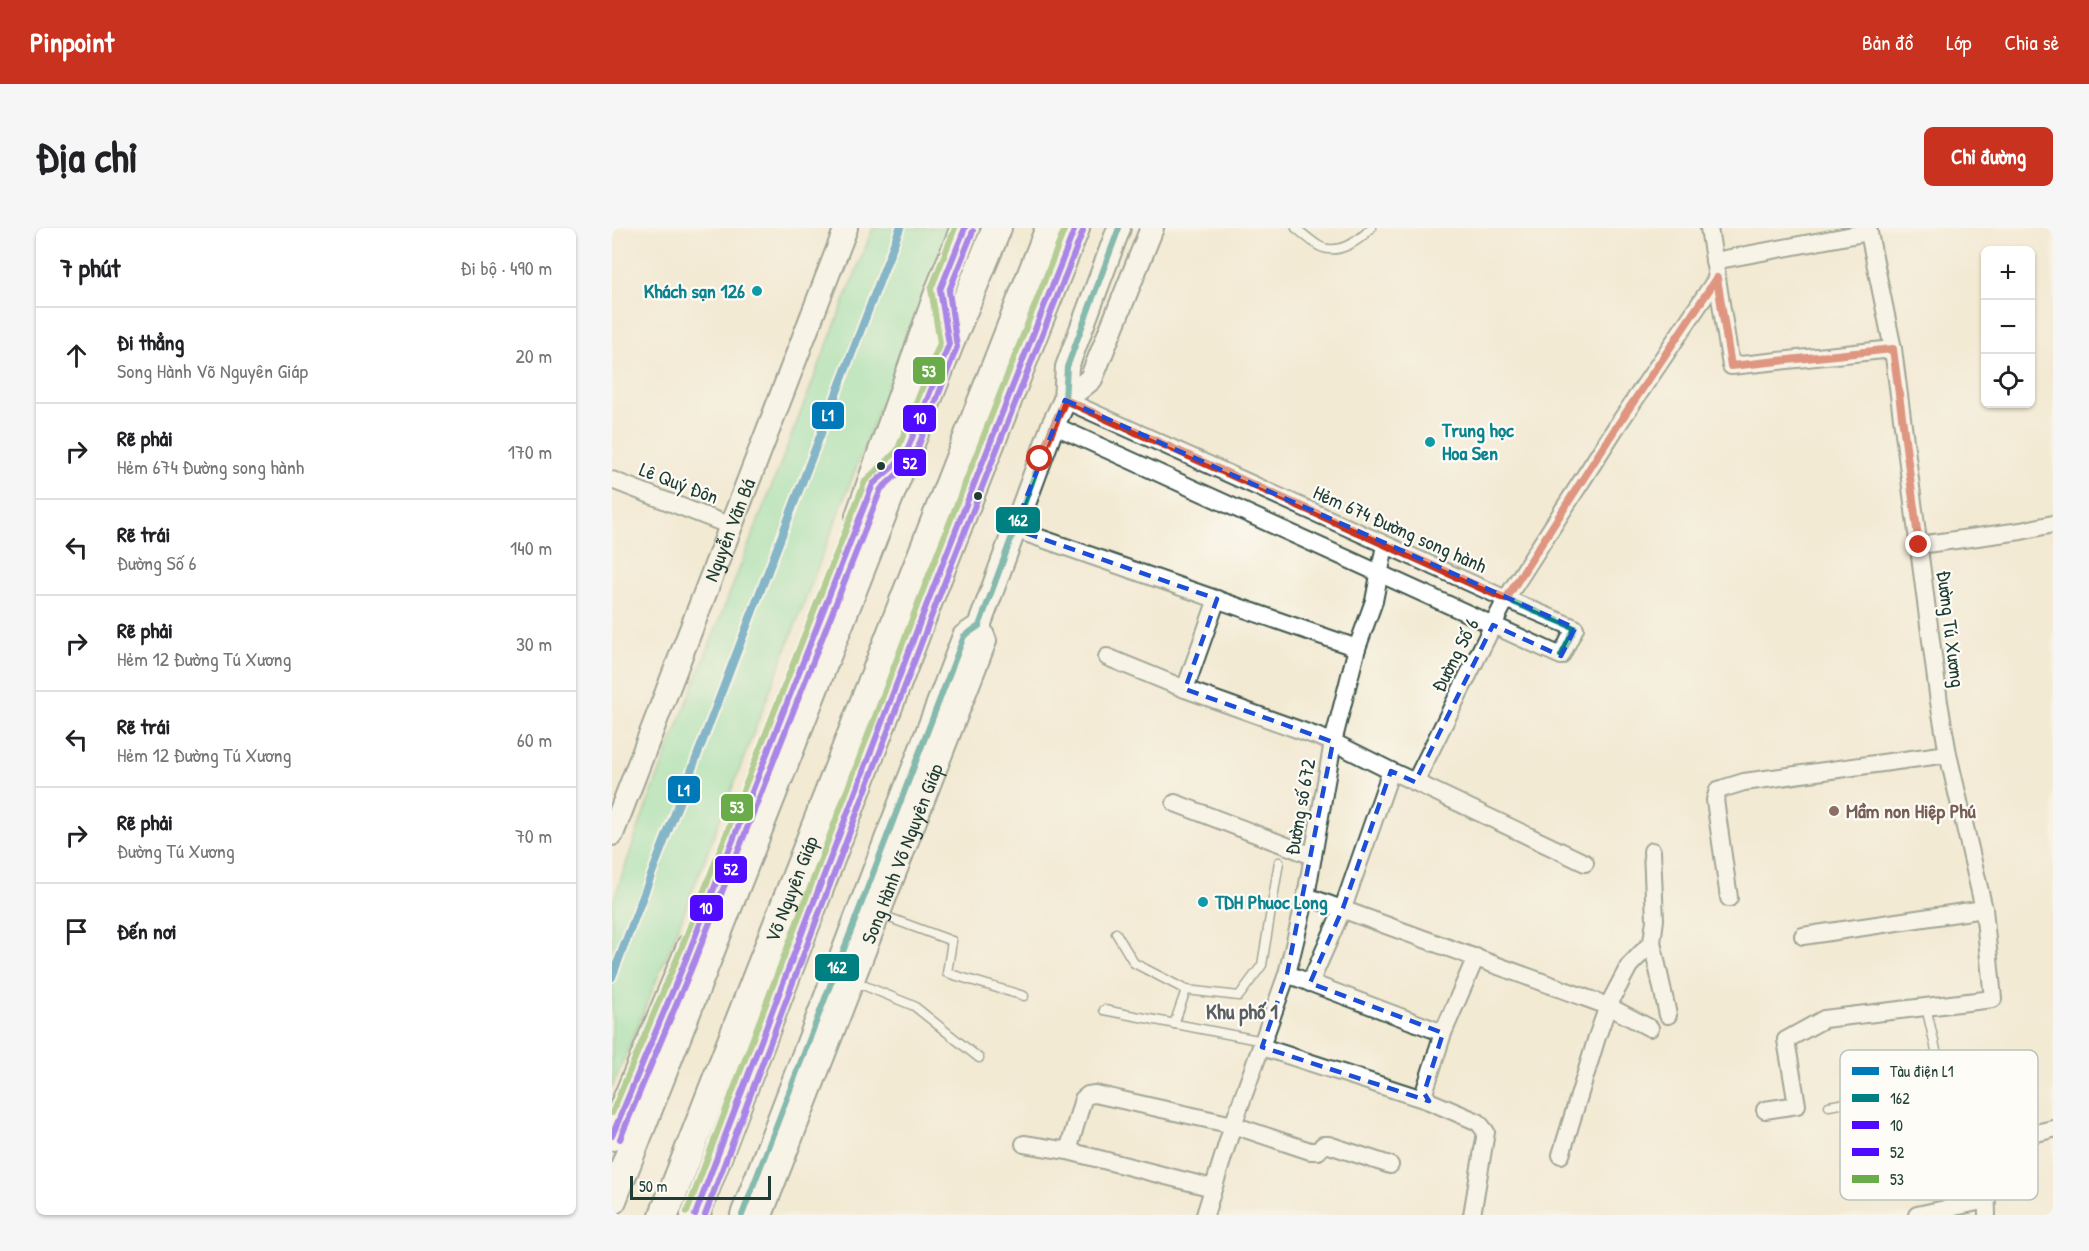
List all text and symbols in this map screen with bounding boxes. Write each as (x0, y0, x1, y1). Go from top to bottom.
text: Pinpoint (30, 23, 114, 61)
text: Bản đồ (1862, 28, 1913, 57)
text: Lớp (1946, 28, 1971, 57)
text: Chia sẻ (2004, 28, 2059, 57)
button: Chỉ đường (1924, 127, 2053, 186)
text: Địa chỉ (36, 128, 138, 185)
map controls (1981, 246, 2035, 408)
button: + (1981, 246, 2035, 300)
text: 7 phút (60, 250, 120, 285)
text: Đi bộ · 490 m (460, 254, 552, 281)
place label: Khách sạn 126 (644, 277, 745, 304)
marker: Khách sạn 126 (750, 284, 764, 298)
button: − (1981, 300, 2035, 354)
text: Đi thẳng (117, 327, 184, 357)
icon: ahead (60, 339, 93, 372)
text: 20 m (515, 342, 552, 369)
button: locate (1981, 354, 2035, 408)
line badge: 53 (912, 356, 946, 385)
text: Song Hành Võ Nguyên Giáp (117, 357, 308, 384)
text: 53 (922, 360, 936, 382)
line badge: L1 (811, 401, 845, 430)
text: L1 (822, 404, 834, 426)
line badge: 10 (902, 404, 937, 433)
text: 10 (914, 407, 926, 429)
place label: Trung học Hoa Sen (1441, 416, 1515, 466)
text: Rẽ phải (117, 423, 173, 453)
icon: right (60, 435, 93, 468)
marker: Trung học Hoa Sen (1423, 435, 1437, 449)
text: 170 m (508, 438, 552, 465)
route start (1026, 445, 1052, 471)
line badge: 52 (893, 448, 927, 477)
text: 52 (903, 452, 918, 474)
text: Hẻm 674 Đường song hành (117, 453, 304, 480)
street label: Lê Quý Đôn (636, 455, 722, 510)
unlabelled marker (875, 460, 887, 472)
street label: Nguyễn Văn Bá (697, 474, 761, 585)
street label: Hẻm 674 Đường song hành (1309, 478, 1491, 579)
unlabelled marker (972, 490, 984, 502)
line badge: 162 (995, 506, 1041, 534)
text: 162 (1008, 509, 1028, 531)
text: Rẽ trái (117, 519, 170, 549)
icon: left (60, 531, 93, 564)
route end (1905, 531, 1931, 557)
text: 140 m (510, 534, 552, 561)
text: Đường Số 6 (117, 549, 196, 576)
street label: Đường Tú Xương (1931, 569, 1972, 689)
street label: Đường Số 6 (1424, 613, 1485, 696)
text: Rẽ phải (117, 615, 173, 645)
icon: right (60, 627, 93, 660)
text: 30 m (516, 630, 552, 657)
text: Hẻm 12 Đường Tú Xương (117, 645, 291, 672)
text: Rẽ trái (117, 711, 170, 741)
icon: left (60, 723, 93, 756)
text: 60 m (517, 726, 552, 753)
text: Hẻm 12 Đường Tú Xương (117, 741, 291, 768)
street label: Đường số 672 (1278, 756, 1321, 857)
street label: Song Hành Võ Nguyên Giáp (854, 759, 949, 947)
line badge: L1 (667, 775, 701, 804)
text: L1 (678, 779, 690, 801)
line badge: 53 (720, 793, 754, 822)
text: 53 (730, 796, 744, 818)
place label: Mầm non Hiệp Phú (1846, 797, 1977, 825)
marker: Mầm non Hiệp Phú (1827, 804, 1841, 818)
text: Rẽ phải (117, 807, 173, 837)
icon: right (60, 819, 93, 852)
text: 70 m (515, 822, 552, 849)
street label: Võ Nguyên Giáp (758, 831, 824, 946)
text: Đường Tú Xương (117, 837, 235, 864)
line badge: 52 (714, 855, 748, 884)
text: 52 (724, 858, 739, 880)
place label: TDH Phuoc Long (1214, 888, 1328, 916)
line badge: 10 (689, 894, 724, 922)
marker: TDH Phuoc Long (1196, 895, 1210, 909)
text: 10 (700, 897, 712, 919)
icon: arrive (60, 915, 93, 948)
text: Đến nơi (117, 916, 177, 946)
line badge: 162 (814, 953, 860, 982)
text: 162 (827, 956, 847, 978)
district label: Khu phố 1 (1206, 997, 1278, 1027)
legend (1840, 1050, 2038, 1200)
text: Tàu điện L1 (1890, 1060, 1954, 1082)
text: 162 (1890, 1087, 1910, 1109)
text: 10 (1890, 1114, 1903, 1136)
text: 52 (1890, 1141, 1905, 1163)
text: 53 (1890, 1168, 1904, 1190)
scale bar (630, 1173, 771, 1200)
text: 50 m (639, 1175, 668, 1197)

